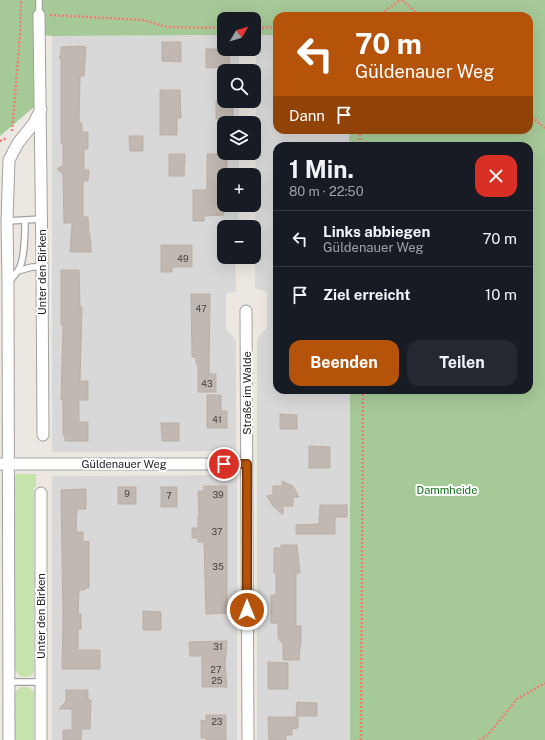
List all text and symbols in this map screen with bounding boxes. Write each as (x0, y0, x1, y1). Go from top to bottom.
north arrow (217, 12, 261, 56)
map controls (217, 12, 261, 264)
text: 70 m (355, 27, 422, 60)
icon: left (289, 28, 341, 80)
text: Güldenauer Weg (355, 61, 494, 82)
button: search (217, 64, 261, 108)
icon: arrive (333, 104, 355, 126)
text: Dann (289, 107, 325, 124)
button: layers (217, 116, 261, 160)
text: 1 Min. (289, 155, 354, 183)
button: close (475, 155, 517, 197)
button: + (217, 168, 261, 212)
text: 80 m · 22:50 (289, 184, 364, 199)
button: − (217, 220, 261, 264)
text: Links abbiegen (323, 223, 430, 240)
icon: left (289, 228, 311, 250)
street label: Unter den Birken (36, 229, 48, 315)
text: 70 m (482, 230, 517, 247)
text: Güldenauer Weg (323, 240, 424, 255)
house number: 49 (177, 253, 189, 264)
icon: arrive (289, 284, 311, 306)
text: Ziel erreicht (323, 286, 410, 303)
text: 10 m (485, 286, 517, 303)
house number: 47 (195, 303, 207, 314)
button: Beenden (289, 340, 399, 386)
button: Teilen (407, 340, 517, 386)
street label: Straße im Walde (241, 351, 253, 435)
house number: 43 (201, 378, 213, 389)
house number: 41 (212, 414, 222, 425)
pin (207, 447, 241, 481)
icon: arrive (213, 453, 235, 475)
street label: Güldenauer Weg (81, 458, 167, 470)
park label: Dammheide (417, 484, 477, 496)
house number: 9 (124, 488, 130, 499)
house number: 39 (212, 489, 224, 500)
house number: 7 (166, 490, 172, 501)
house number: 37 (212, 526, 222, 537)
house number: 35 (212, 561, 224, 572)
street label: Unter den Birken (35, 573, 47, 659)
position arrow (226, 589, 268, 631)
house number: 31 (213, 641, 223, 652)
house number: 27 (211, 664, 221, 675)
house number: 25 (211, 675, 223, 686)
house number: 23 (211, 716, 223, 727)

